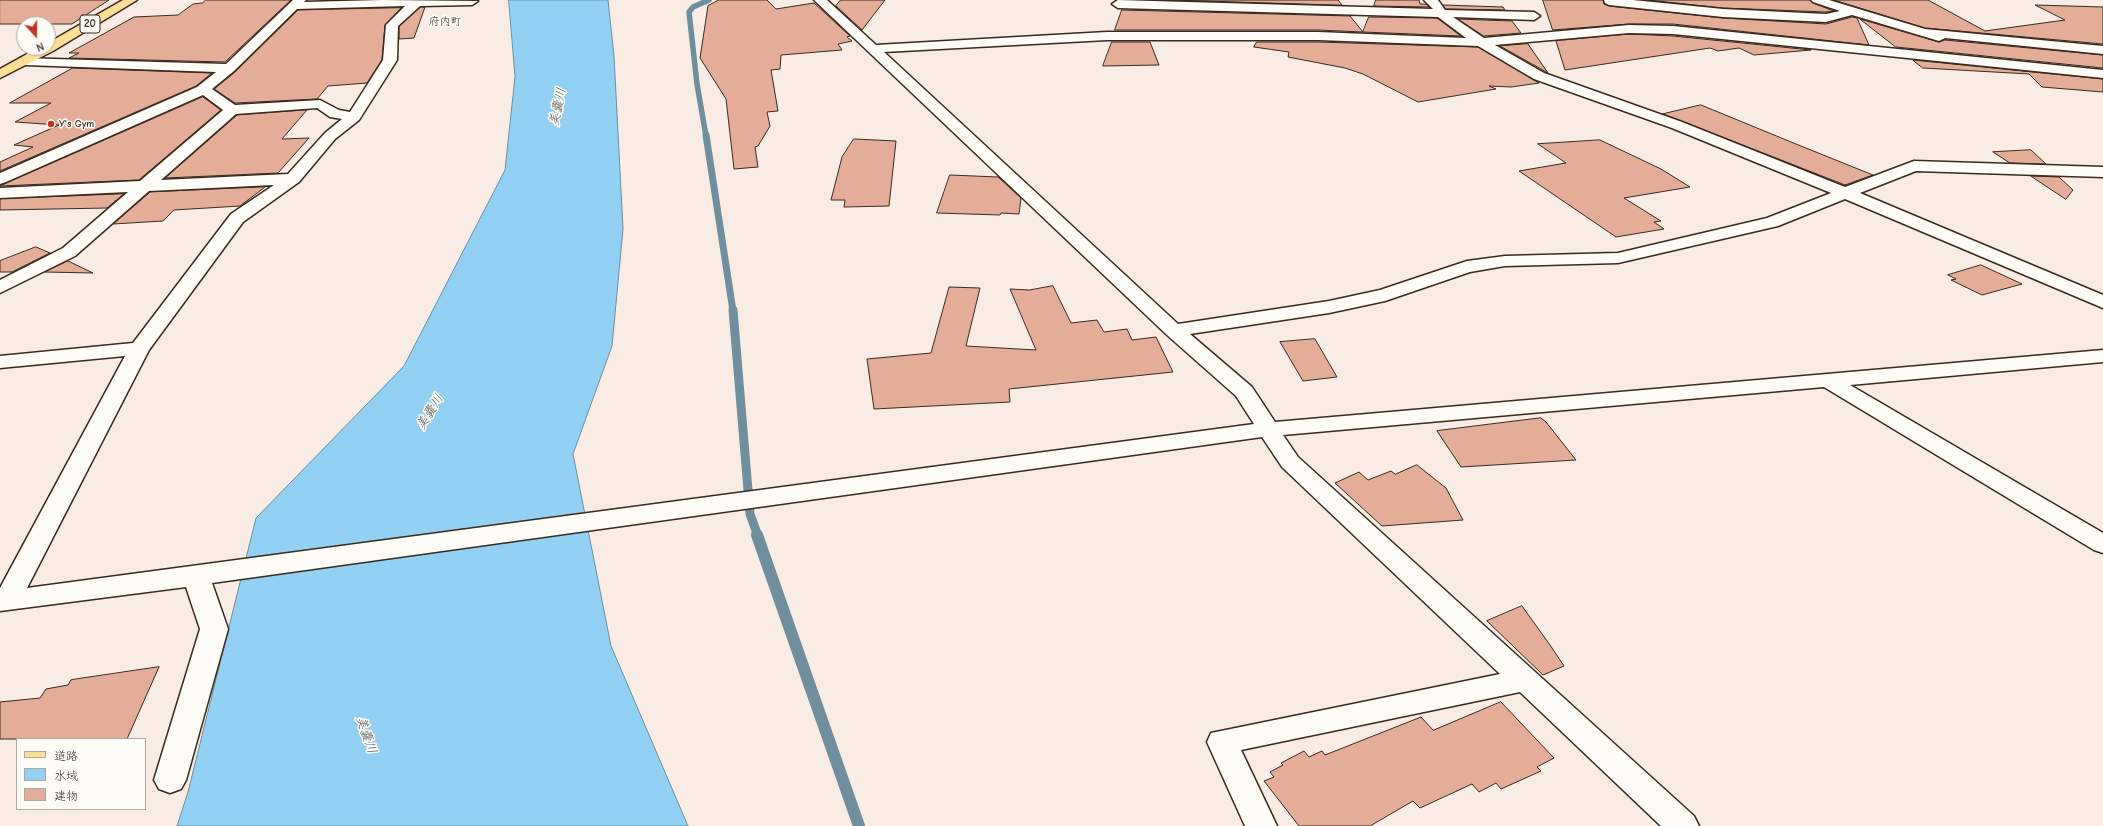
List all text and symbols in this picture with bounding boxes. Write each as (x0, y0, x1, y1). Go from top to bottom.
road number: 20 (80, 15, 100, 33)
district label: 府内町 (429, 15, 461, 29)
north arrow (16, 16, 56, 56)
text: N (34, 39, 46, 54)
water label: 美嚢川 (546, 86, 570, 128)
place label: Y's Gym (59, 118, 94, 130)
marker: Y's Gym (46, 119, 56, 129)
water label: 美嚢川 (413, 391, 447, 433)
water label: 美嚢川 (352, 714, 380, 756)
legend (16, 738, 146, 810)
text: 道路 (54, 749, 78, 763)
text: 水域 (54, 769, 78, 783)
text: 建物 (54, 789, 78, 803)

